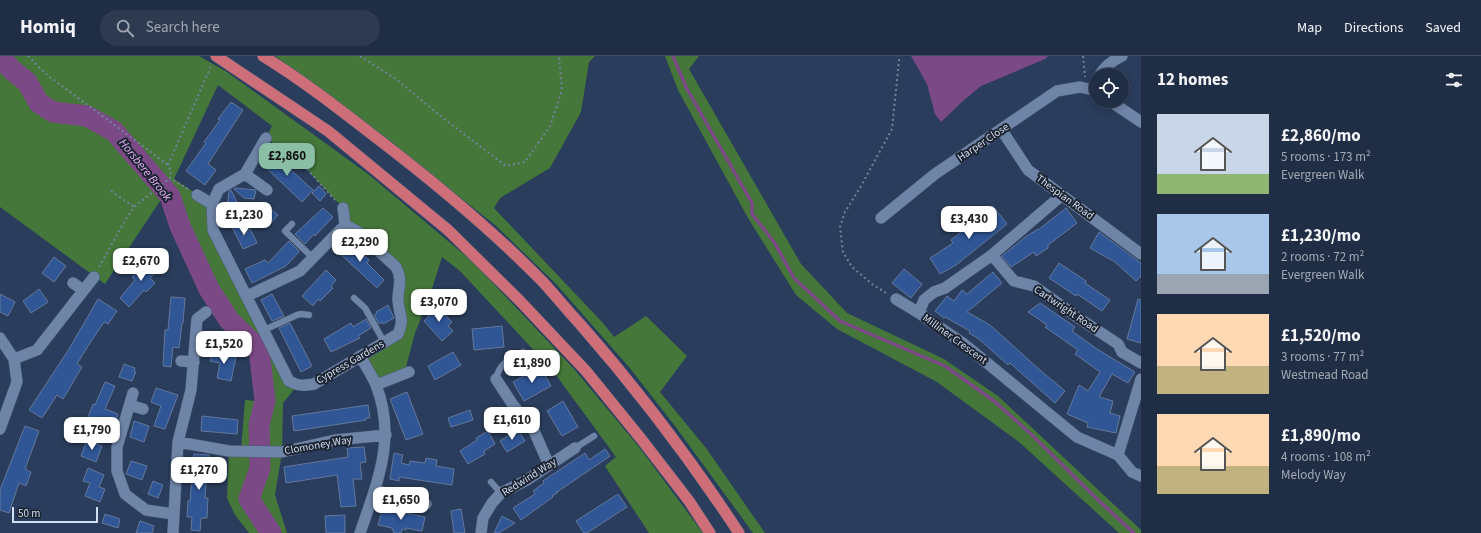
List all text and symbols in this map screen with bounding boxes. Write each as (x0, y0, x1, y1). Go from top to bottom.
search box (100, 10, 380, 46)
text: Homiq (20, 14, 76, 41)
icon: search (114, 17, 136, 39)
text: Search here (146, 17, 220, 38)
text: Map (1297, 18, 1322, 38)
text: Directions (1344, 18, 1403, 38)
text: Saved (1425, 18, 1461, 38)
map controls (1089, 68, 1129, 108)
button: locate (1089, 68, 1129, 108)
text: 12 homes (1157, 68, 1228, 92)
icon: filters (1443, 69, 1465, 91)
street label: Harper Close (954, 119, 1012, 165)
text: £2,860/mo (1281, 124, 1361, 148)
icon: home (1189, 130, 1237, 178)
water label: Horsbere Brook (115, 135, 176, 205)
pin: £2,860 (254, 143, 320, 177)
text: £2,860 (268, 147, 306, 165)
text: 5 rooms · 173 m² (1281, 148, 1371, 166)
text: Evergreen Walk (1281, 166, 1364, 184)
street label: Thespian Road (1033, 171, 1097, 223)
pin: £1,230 (211, 202, 277, 236)
text: £1,230 (225, 206, 263, 224)
pin: £3,430 (936, 206, 1002, 240)
text: £3,430 (950, 210, 988, 228)
text: £1,230/mo (1281, 224, 1361, 248)
pin: £2,290 (327, 229, 393, 263)
icon: home (1189, 230, 1237, 278)
text: £2,290 (341, 233, 379, 251)
pin: £2,670 (108, 248, 174, 282)
text: 2 rooms · 72 m² (1281, 248, 1364, 266)
text: £2,670 (122, 252, 160, 270)
text: Evergreen Walk (1281, 266, 1364, 284)
street label: Cartwright Road (1031, 282, 1101, 336)
pin: £3,070 (406, 289, 472, 323)
text: £3,070 (420, 293, 458, 311)
street label: Milliner Crescent (920, 310, 991, 368)
text: £1,520/mo (1281, 324, 1361, 348)
icon: home (1189, 330, 1237, 378)
pin: £1,520 (191, 331, 257, 365)
text: £1,520 (205, 335, 243, 353)
street label: Cypress Gardens (313, 336, 387, 388)
text: 3 rooms · 77 m² (1281, 348, 1364, 366)
pin: £1,890 (499, 350, 565, 384)
text: £1,890 (513, 354, 551, 372)
text: Westmead Road (1281, 366, 1369, 384)
pin: £1,610 (479, 407, 545, 441)
text: £1,610 (493, 411, 531, 429)
pin: £1,790 (59, 417, 125, 451)
text: £1,790 (73, 421, 111, 439)
text: £1,890/mo (1281, 424, 1361, 448)
icon: home (1189, 430, 1237, 478)
street label: Clomoney Way (283, 432, 353, 458)
text: 4 rooms · 108 m² (1281, 448, 1371, 466)
street label: Redwind Way (499, 454, 559, 500)
pin: £1,270 (166, 457, 232, 491)
text: £1,270 (180, 461, 218, 479)
text: Melody Way (1281, 466, 1346, 484)
pin: £1,650 (368, 487, 434, 521)
text: £1,650 (382, 491, 420, 509)
scale bar (12, 505, 98, 524)
text: 50 m (18, 506, 40, 521)

